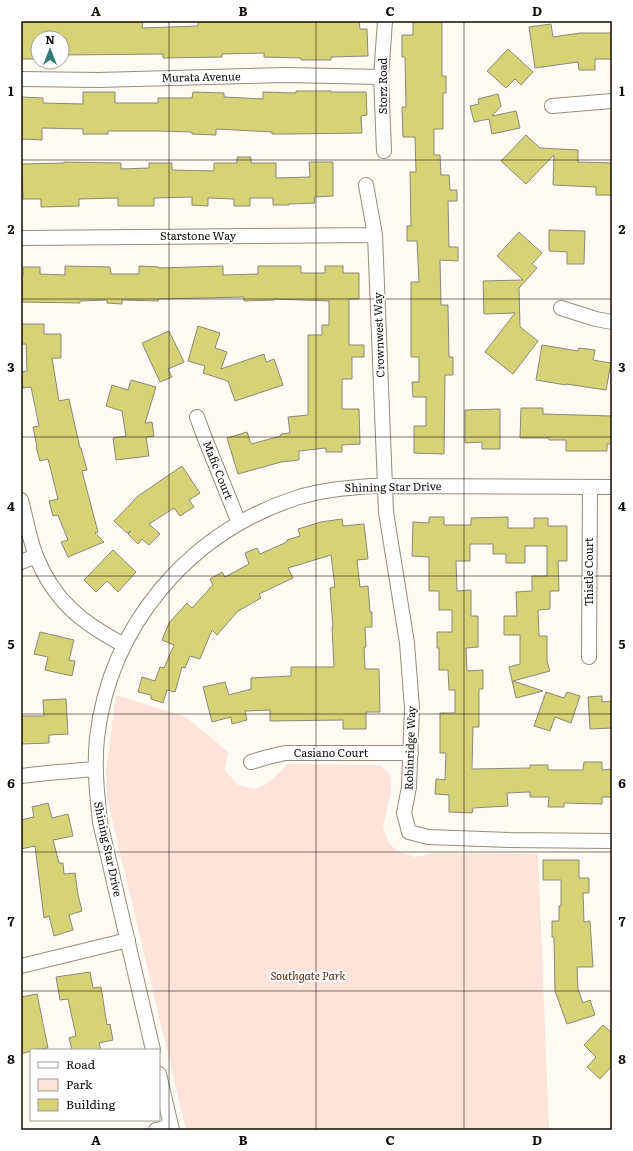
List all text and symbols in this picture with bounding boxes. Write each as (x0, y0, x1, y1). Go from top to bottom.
text: A (91, 1, 101, 20)
text: B (239, 1, 248, 20)
text: C (385, 1, 395, 20)
text: D (532, 1, 542, 20)
north arrow (30, 30, 70, 70)
text: N (45, 31, 55, 47)
street label: Storz Road (374, 57, 390, 114)
street label: Murata Avenue (161, 67, 241, 85)
text: 1 (8, 81, 14, 100)
text: 1 (619, 81, 625, 100)
text: 2 (8, 219, 15, 238)
text: 2 (619, 219, 626, 238)
street label: Starstone Way (160, 227, 237, 243)
street label: Crownwest Way (368, 291, 387, 378)
text: 3 (7, 357, 15, 376)
text: 3 (618, 357, 626, 376)
street label: Mafic Court (200, 438, 238, 502)
street label: Shining Star Drive (344, 477, 442, 495)
text: 4 (7, 496, 15, 515)
text: 4 (618, 496, 626, 515)
street label: Thistle Court (580, 537, 596, 606)
text: 5 (7, 634, 15, 653)
text: 5 (618, 634, 626, 653)
street label: Robinridge Way (400, 705, 418, 790)
street label: Casiano Court (294, 744, 369, 760)
text: 6 (7, 773, 15, 792)
text: 6 (618, 773, 626, 792)
street label: Shining Star Drive (91, 800, 127, 898)
text: 7 (7, 911, 15, 930)
text: 7 (618, 911, 626, 930)
park label: Southgate Park (271, 967, 346, 983)
text: 8 (7, 1049, 15, 1068)
legend (30, 1049, 160, 1121)
text: 8 (618, 1049, 626, 1068)
text: Road (66, 1055, 96, 1073)
text: Park (66, 1075, 93, 1093)
text: Building (66, 1095, 116, 1113)
text: A (91, 1130, 101, 1149)
text: B (239, 1130, 248, 1149)
text: C (385, 1130, 395, 1149)
text: D (532, 1130, 542, 1149)

